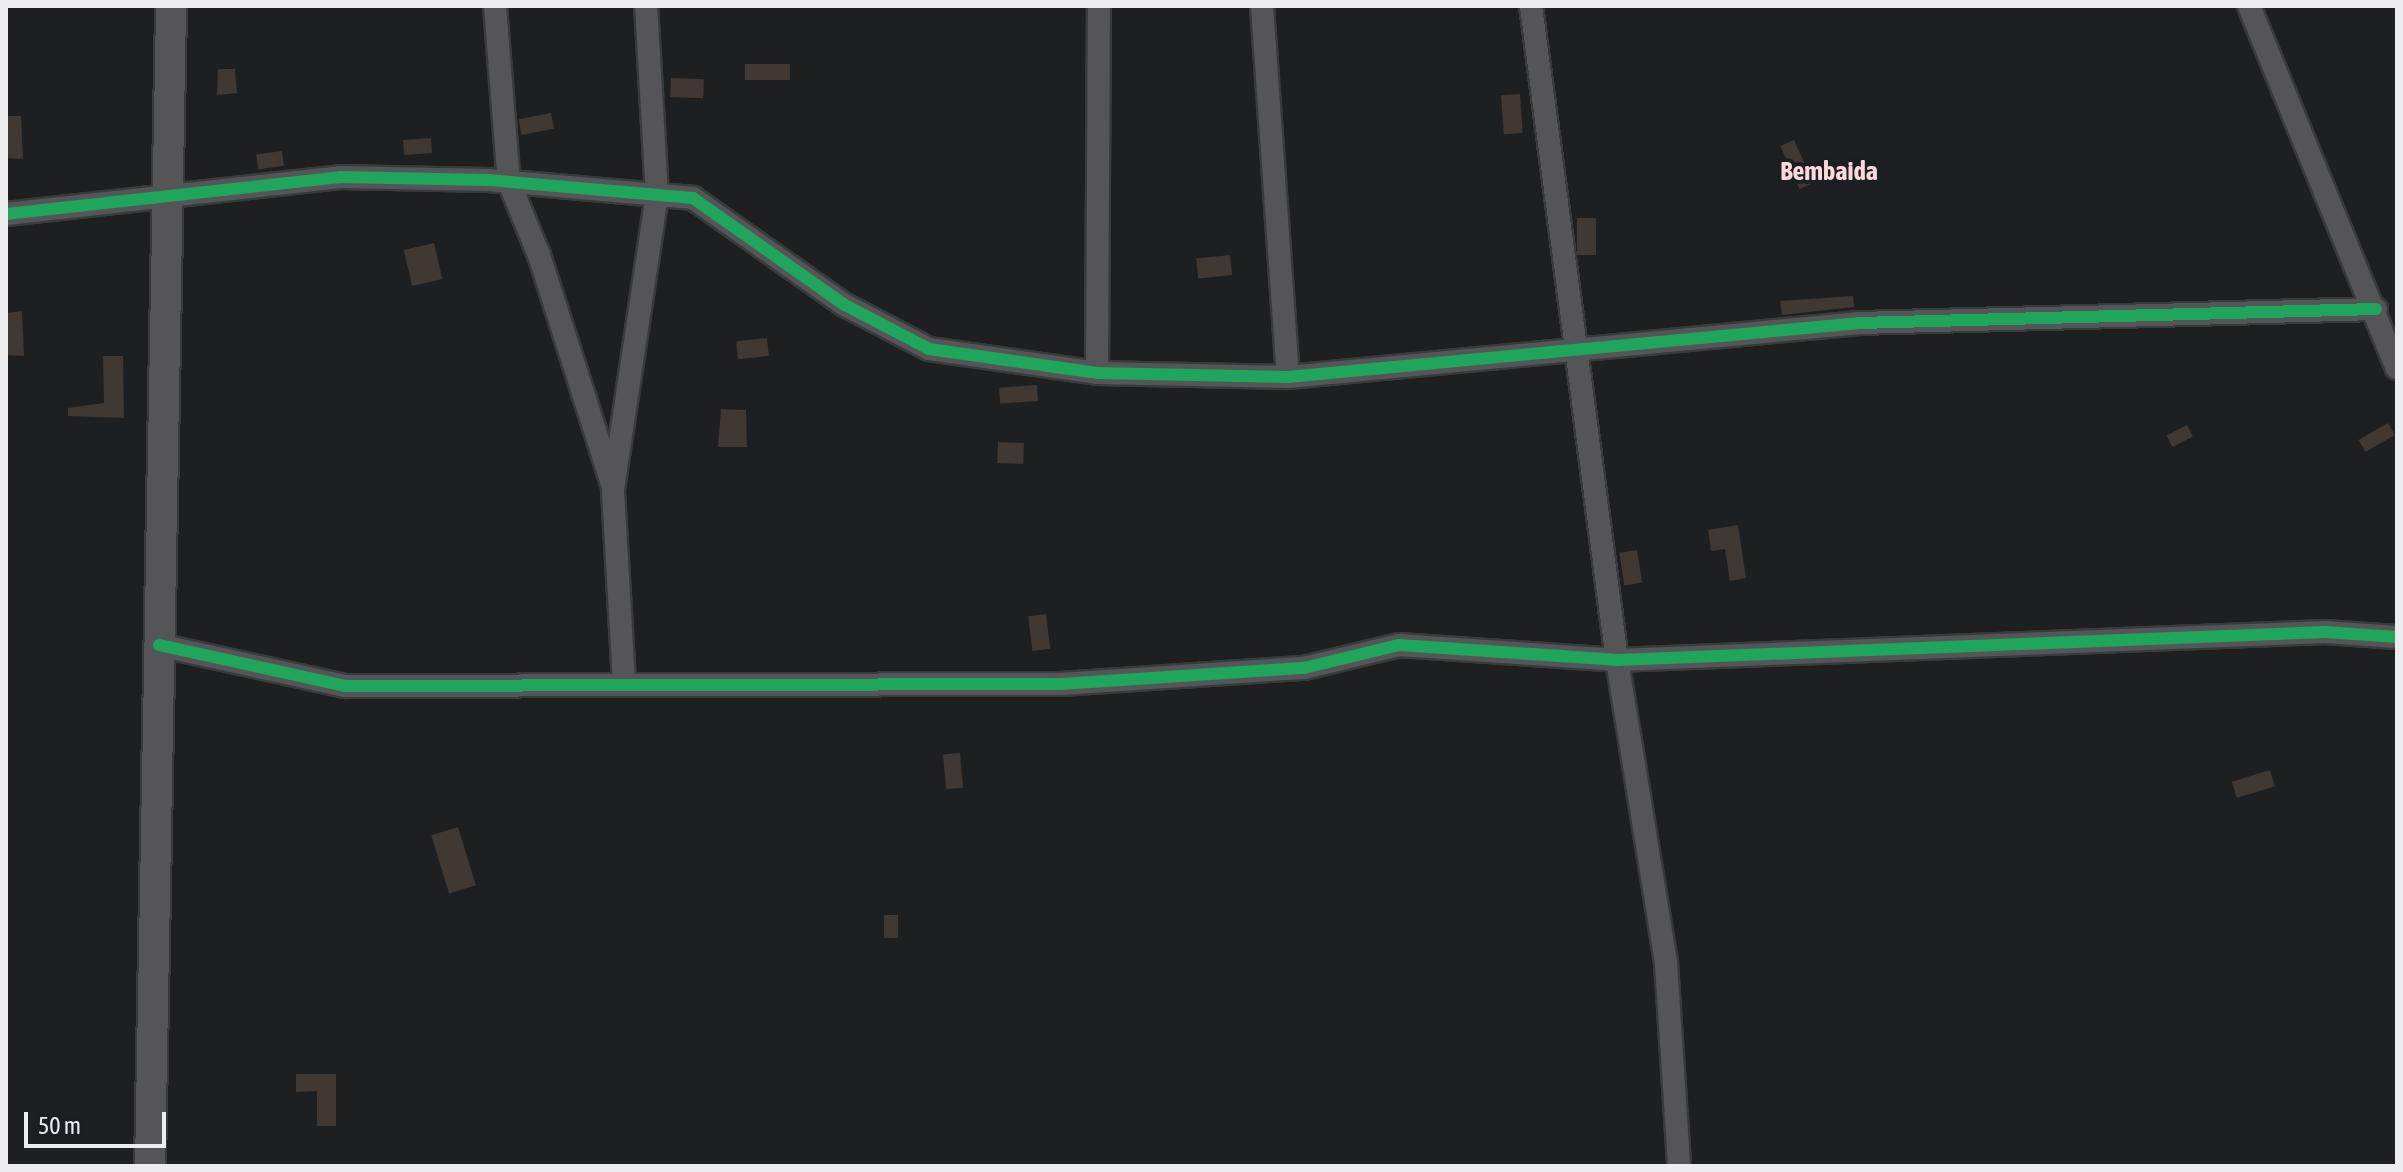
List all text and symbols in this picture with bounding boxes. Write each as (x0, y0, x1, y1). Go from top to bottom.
district label: Bembaida (1780, 156, 1878, 188)
scale bar (28, 1096, 170, 1146)
text: 50 m (38, 1112, 81, 1139)

